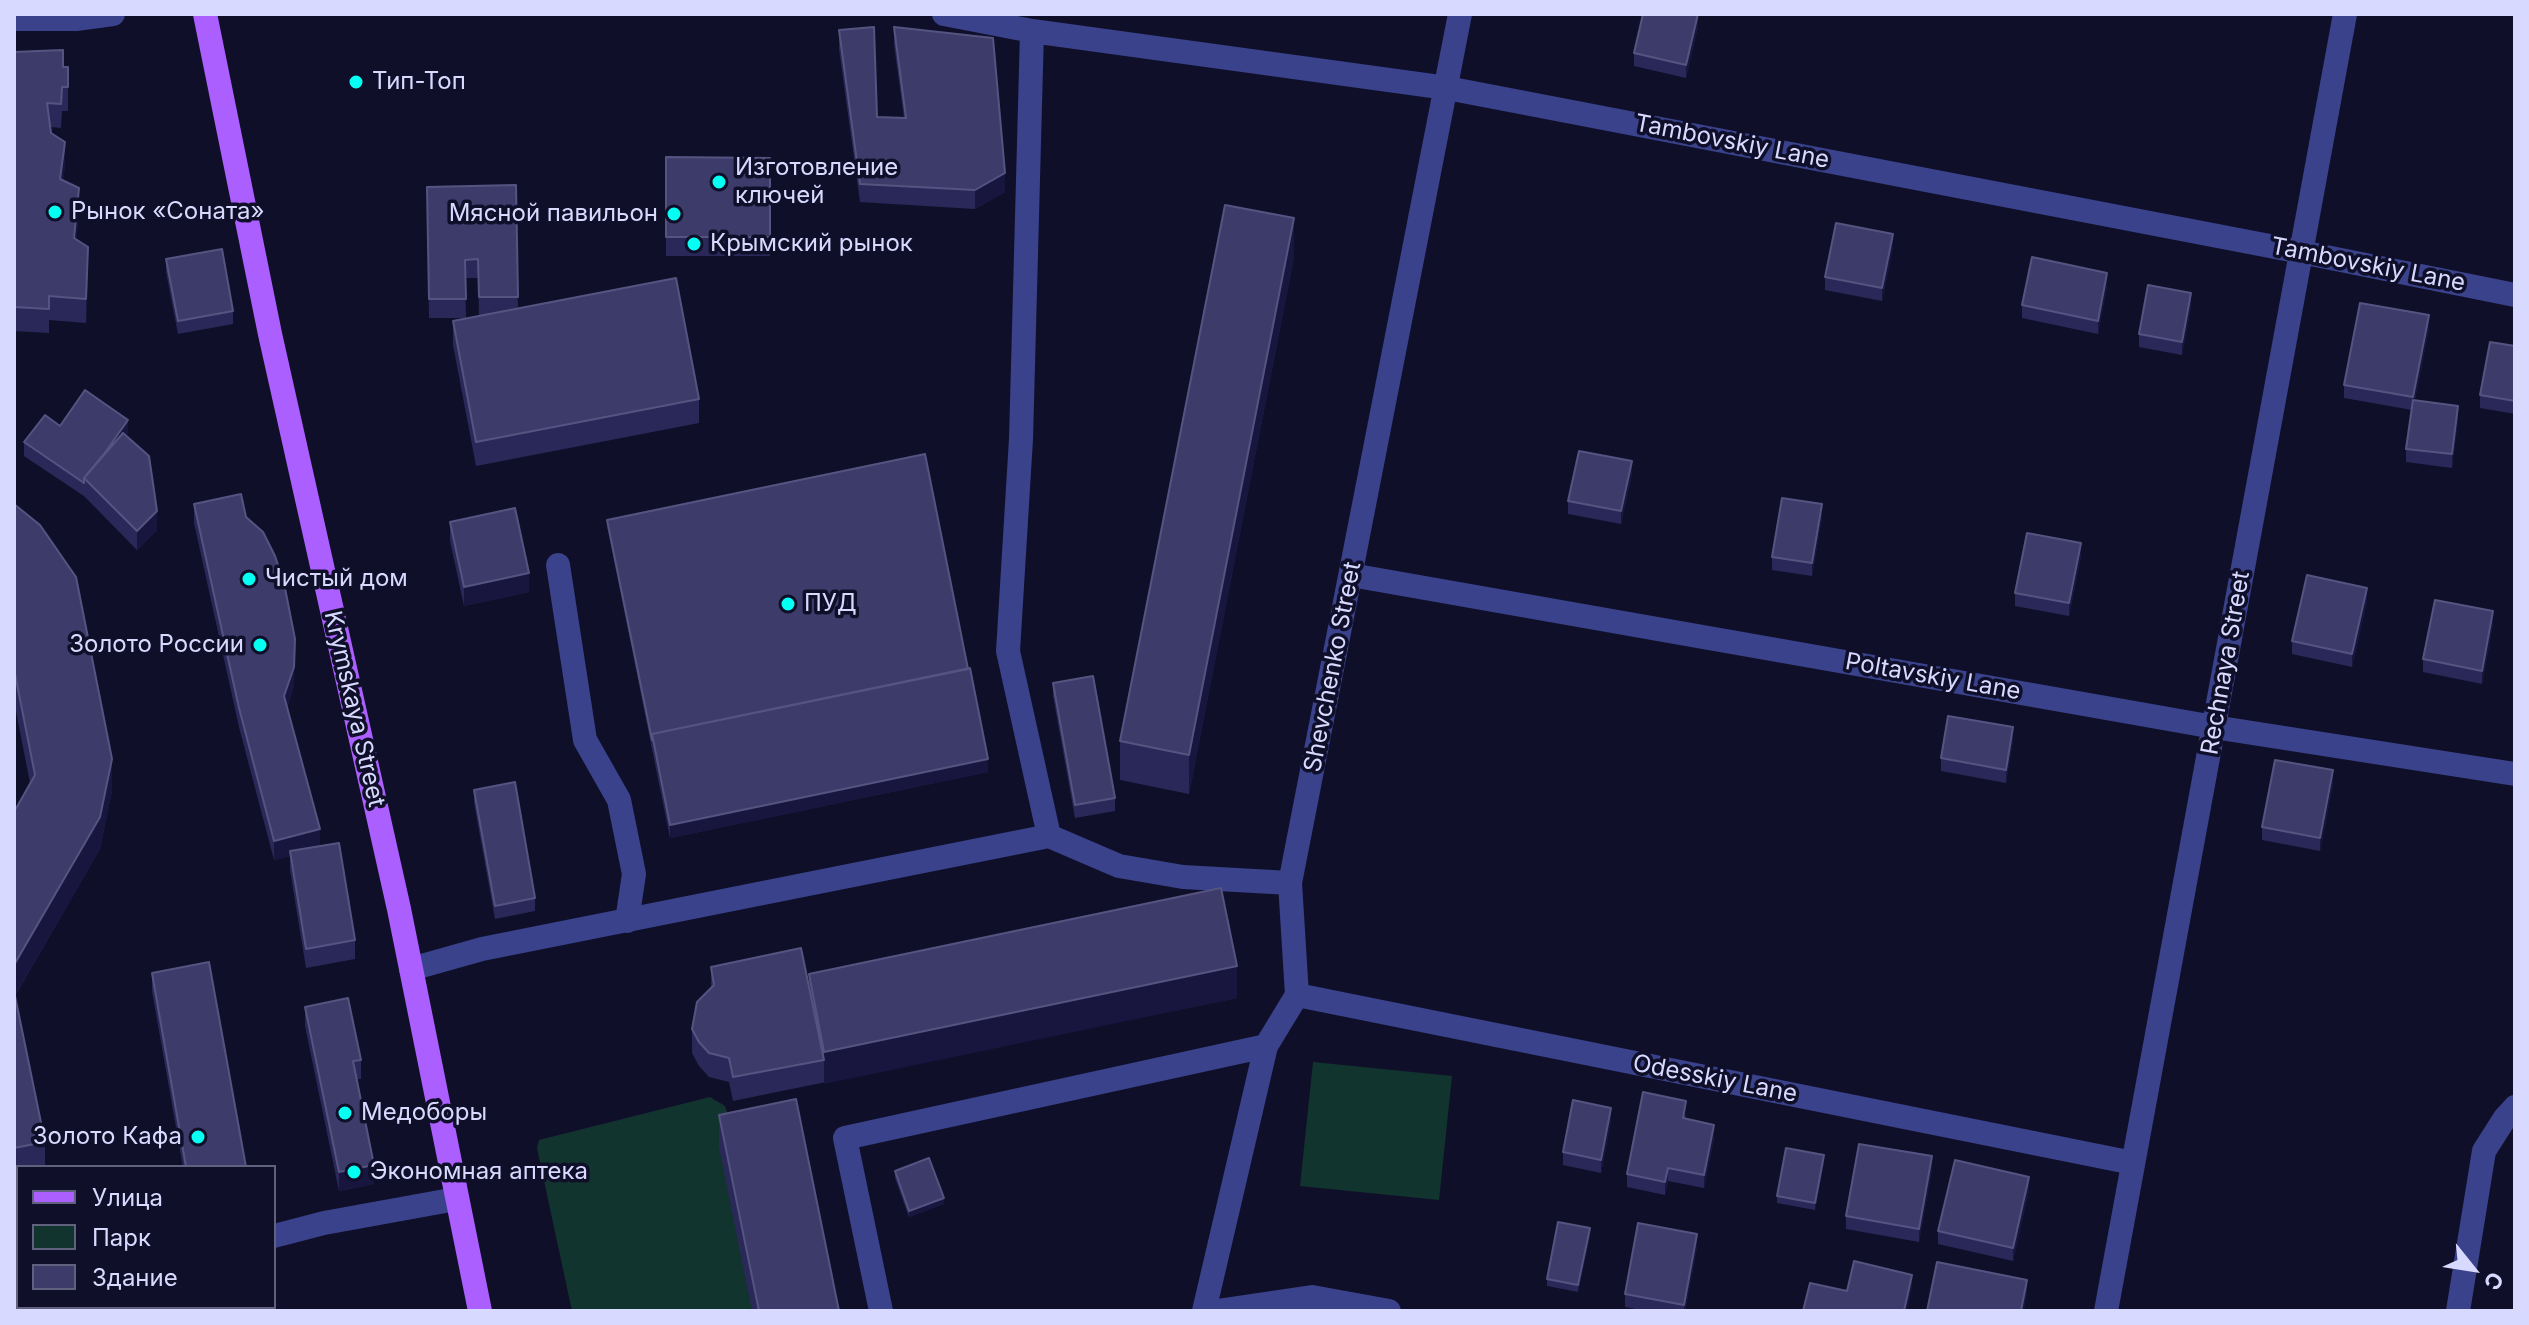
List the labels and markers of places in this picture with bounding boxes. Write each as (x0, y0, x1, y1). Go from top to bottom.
place label: Тип-Топ (372, 68, 466, 96)
marker: Тип-Топ (347, 73, 365, 91)
place label: Изготовление ключей (735, 154, 898, 210)
marker: Изготовление ключей (710, 173, 728, 191)
place label: Рынок «Соната» (71, 198, 265, 226)
place label: Мясной павильон (449, 200, 658, 228)
marker: Рынок «Соната» (46, 203, 64, 221)
marker: Мясной павильон (665, 205, 683, 223)
place label: Крымский рынок (710, 230, 913, 258)
marker: Крымский рынок (685, 235, 703, 253)
place label: Чистый дом (265, 565, 408, 593)
marker: Чистый дом (240, 570, 258, 588)
place label: ПУД (804, 590, 857, 618)
marker: ПУД (779, 595, 797, 613)
place label: Золото России (69, 631, 244, 659)
marker: Золото России (251, 636, 269, 654)
place label: Медоборы (361, 1099, 487, 1127)
marker: Медоборы (336, 1104, 354, 1122)
place label: Золото Кафа (33, 1123, 182, 1151)
marker: Золото Кафа (189, 1128, 207, 1146)
place label: Экономная аптека (370, 1158, 588, 1186)
marker: Экономная аптека (345, 1163, 363, 1181)

